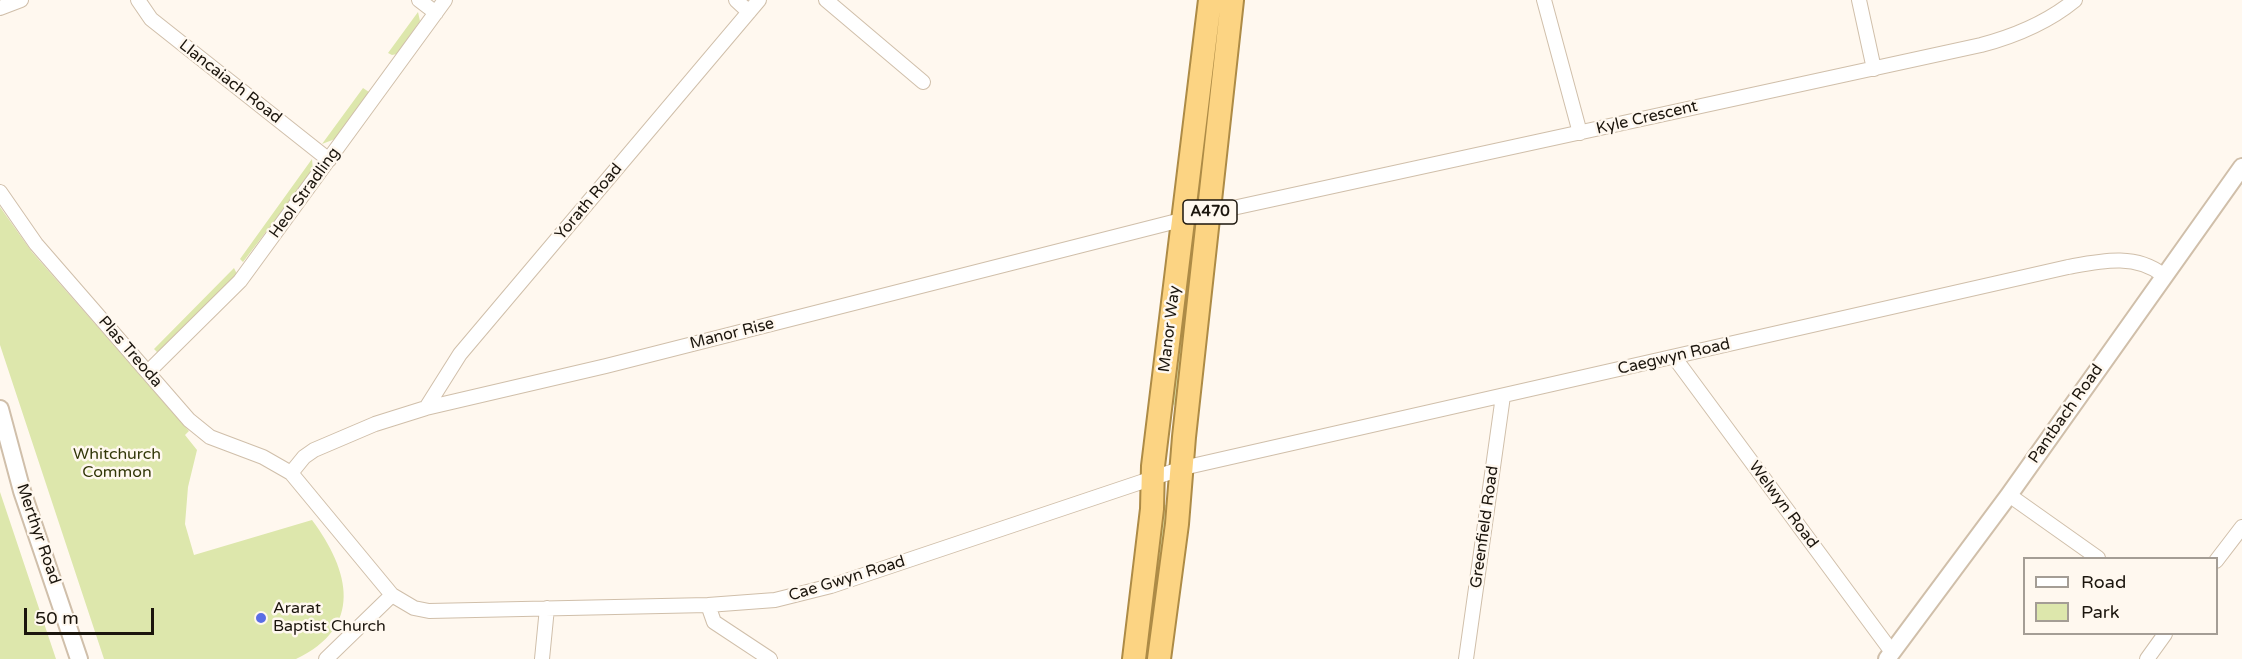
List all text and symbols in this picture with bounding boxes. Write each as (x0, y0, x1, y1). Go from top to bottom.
street label: Llancaiach Road (175, 36, 285, 128)
street label: Kyle Crescent (1595, 97, 1699, 139)
street label: Heol Stradling (266, 144, 344, 242)
street label: Yorath Road (551, 160, 627, 244)
road number: A470 (1183, 200, 1237, 224)
street label: Manor Way (1155, 285, 1185, 373)
street label: Plas Treoda (94, 312, 166, 392)
street label: Manor Rise (688, 314, 776, 354)
street label: Caegwyn Road (1616, 335, 1732, 379)
street label: Pantbach Road (2025, 361, 2107, 467)
park label: Whitchurch Common (73, 445, 161, 483)
street label: Welwyn Road (1744, 458, 1822, 552)
street label: Greenfield Road (1467, 465, 1503, 589)
street label: Merthyr Road (12, 481, 64, 587)
street label: Cae Gwyn Road (786, 552, 908, 606)
legend (2023, 557, 2218, 635)
text: Road (2081, 571, 2126, 593)
scale bar (27, 596, 158, 634)
place label: Ararat Baptist Church (273, 599, 386, 637)
text: Park (2081, 601, 2119, 623)
text: 50 m (35, 607, 79, 629)
marker: Ararat Baptist Church (254, 611, 268, 625)

